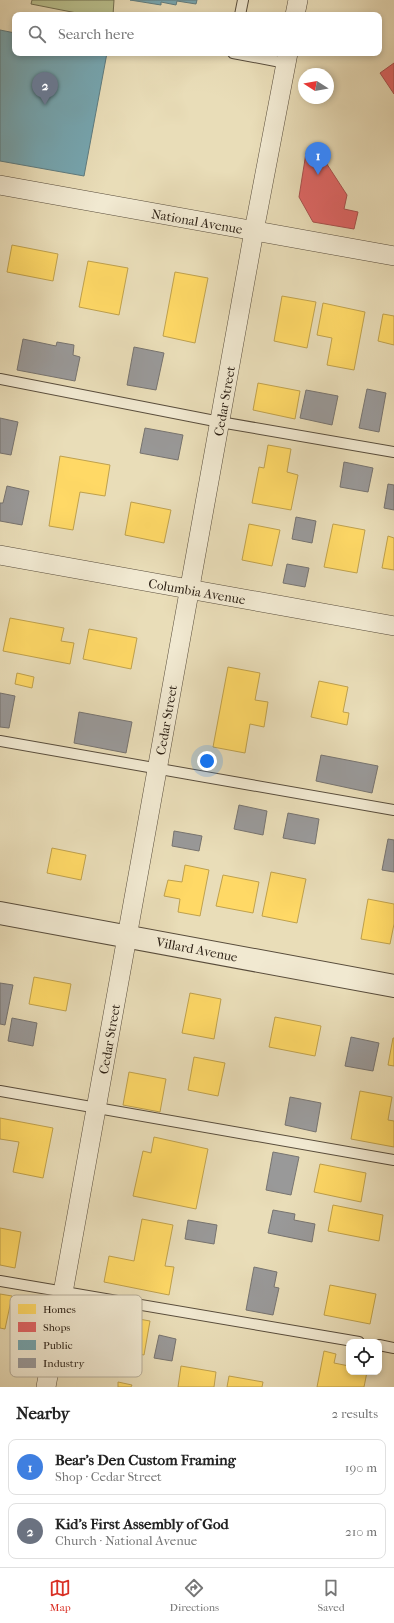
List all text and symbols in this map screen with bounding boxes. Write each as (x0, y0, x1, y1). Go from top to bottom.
search box (12, 12, 382, 56)
icon: search (26, 23, 48, 45)
text: Search here (58, 25, 134, 43)
north arrow (298, 68, 334, 104)
pin: 2 (32, 72, 58, 105)
pin: 1 (305, 142, 331, 175)
street label: National Avenue (150, 206, 244, 237)
street label: Cedar Street (211, 365, 238, 437)
street label: Columbia Avenue (147, 576, 247, 608)
street label: Cedar Street (153, 684, 180, 756)
your location (197, 751, 217, 771)
street label: Villard Avenue (154, 934, 239, 965)
street label: Cedar Street (96, 1003, 123, 1075)
legend (10, 1295, 142, 1377)
text: Homes (43, 1303, 76, 1316)
text: Shops (43, 1321, 70, 1334)
text: Public (43, 1339, 73, 1352)
map controls (346, 1339, 382, 1375)
button: locate (346, 1339, 382, 1375)
text: Industry (43, 1357, 85, 1370)
text: Nearby (16, 1403, 70, 1423)
text: 2 results (332, 1406, 378, 1421)
text: Bear's Den Custom Framing (55, 1451, 236, 1469)
text: 1 (28, 1460, 32, 1475)
text: 190 m (345, 1460, 377, 1475)
text: Shop · Cedar Street (55, 1469, 162, 1484)
text: Kid's First Assembly of God (55, 1515, 229, 1533)
text: 2 (27, 1524, 33, 1539)
text: 210 m (345, 1524, 377, 1539)
text: Church · National Avenue (55, 1533, 197, 1548)
tab: Map (49, 1577, 71, 1614)
tab: Directions (170, 1577, 219, 1614)
tab: Saved (317, 1577, 345, 1614)

